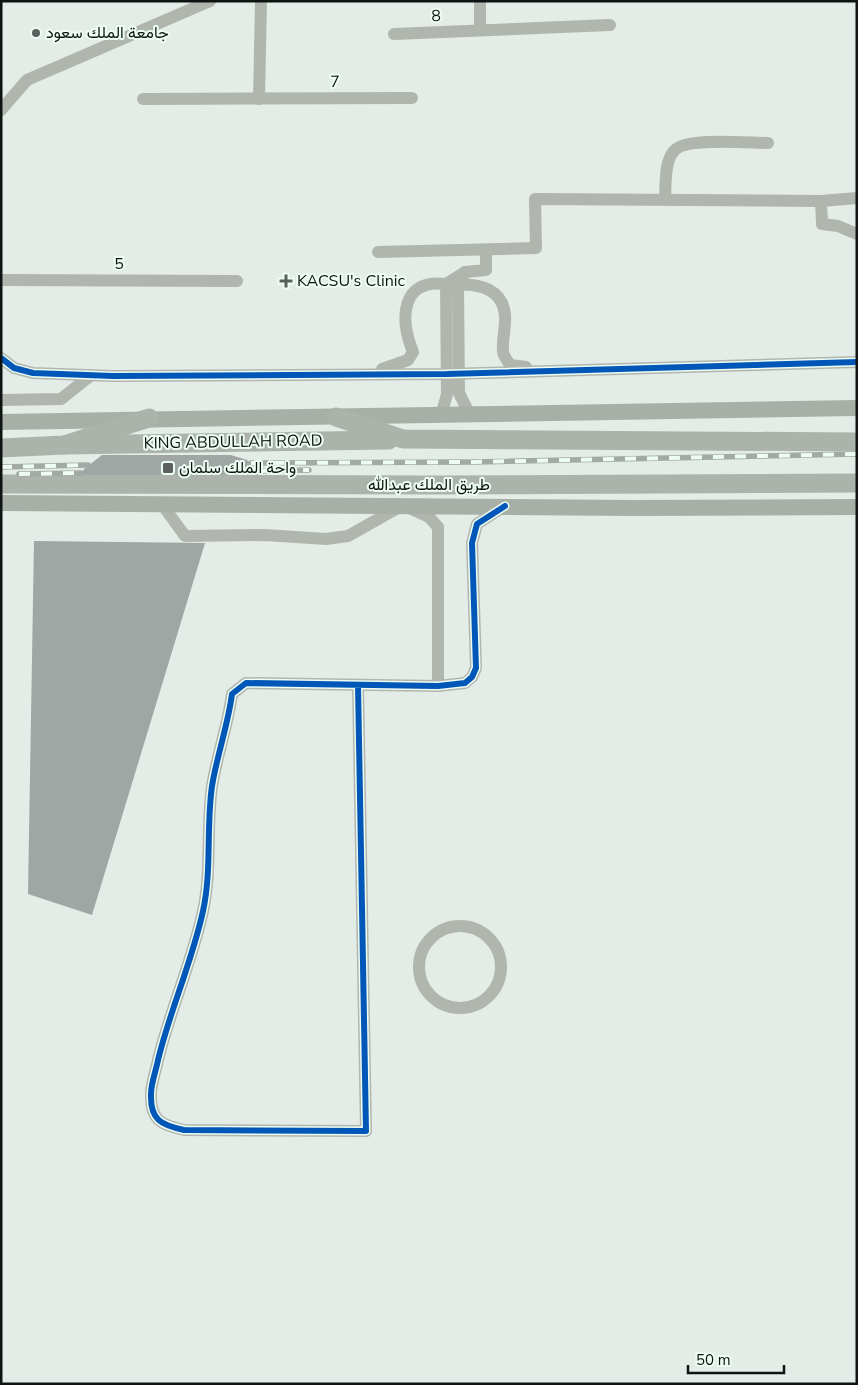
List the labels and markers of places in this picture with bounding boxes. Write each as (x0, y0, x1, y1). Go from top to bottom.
place label: جامعة الملك سعود (46, 22, 169, 44)
marker: جامعة الملك سعود (30, 27, 42, 39)
place label: KACSU's Clinic (297, 270, 405, 292)
marker: KACSU's Clinic (279, 274, 293, 288)
place label: واحة الملك سلمان (179, 457, 296, 479)
marker: واحة الملك سلمان (161, 461, 175, 475)

